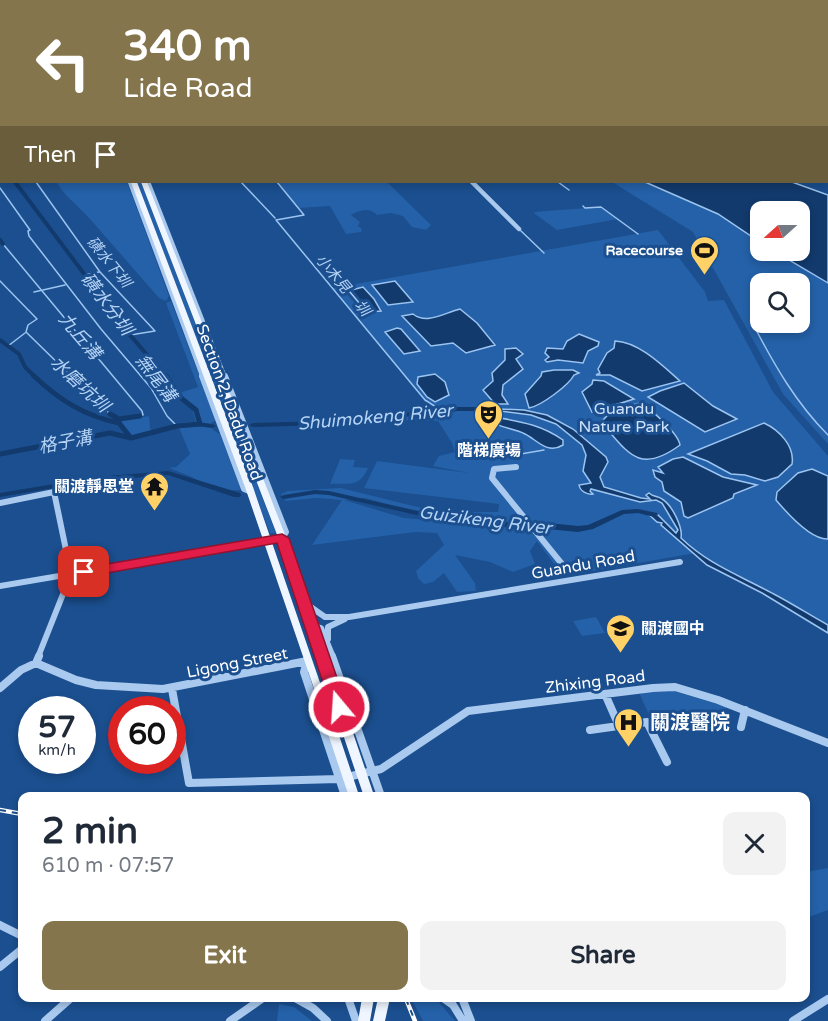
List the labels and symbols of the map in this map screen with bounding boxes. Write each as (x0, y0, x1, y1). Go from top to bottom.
north arrow (750, 201, 810, 261)
water label: 磺水下圳 (83, 233, 136, 293)
sports icon: Racecourse (688, 234, 720, 276)
place label: Racecourse (605, 242, 683, 259)
water label: 小木見一圳 (312, 250, 375, 321)
water label: 磺水分圳 (77, 269, 139, 342)
water label: 九丘溝 (54, 308, 108, 366)
street label: Section 2, Dadu Road (192, 322, 267, 483)
water label: 無尾溝 (131, 350, 183, 409)
water label: 水磨坑圳 (46, 351, 116, 419)
theatre icon: 階梯廣場 (473, 398, 505, 440)
water label: Shuimokeng River (297, 399, 455, 435)
park label: Guandu Nature Park (579, 399, 670, 437)
water label: 格子溝 (36, 425, 97, 458)
place label: 階梯廣場 (457, 441, 521, 461)
temple icon: 關渡靜思堂 (139, 470, 171, 512)
place label: 關渡靜思堂 (54, 477, 134, 497)
water label: Guizikeng River (418, 501, 555, 539)
pin (58, 546, 109, 597)
street label: Guandu Road (530, 546, 637, 584)
school or university icon: 關渡國中 (604, 612, 636, 654)
place label: 關渡國中 (641, 619, 705, 639)
street label: Ligong Street (185, 643, 290, 683)
street label: Zhixing Road (544, 666, 646, 698)
position arrow (307, 675, 371, 739)
speed limit sign: 60 (108, 696, 186, 774)
hospital icon: 關渡醫院 (613, 706, 645, 748)
place label: 關渡醫院 (650, 711, 730, 735)

